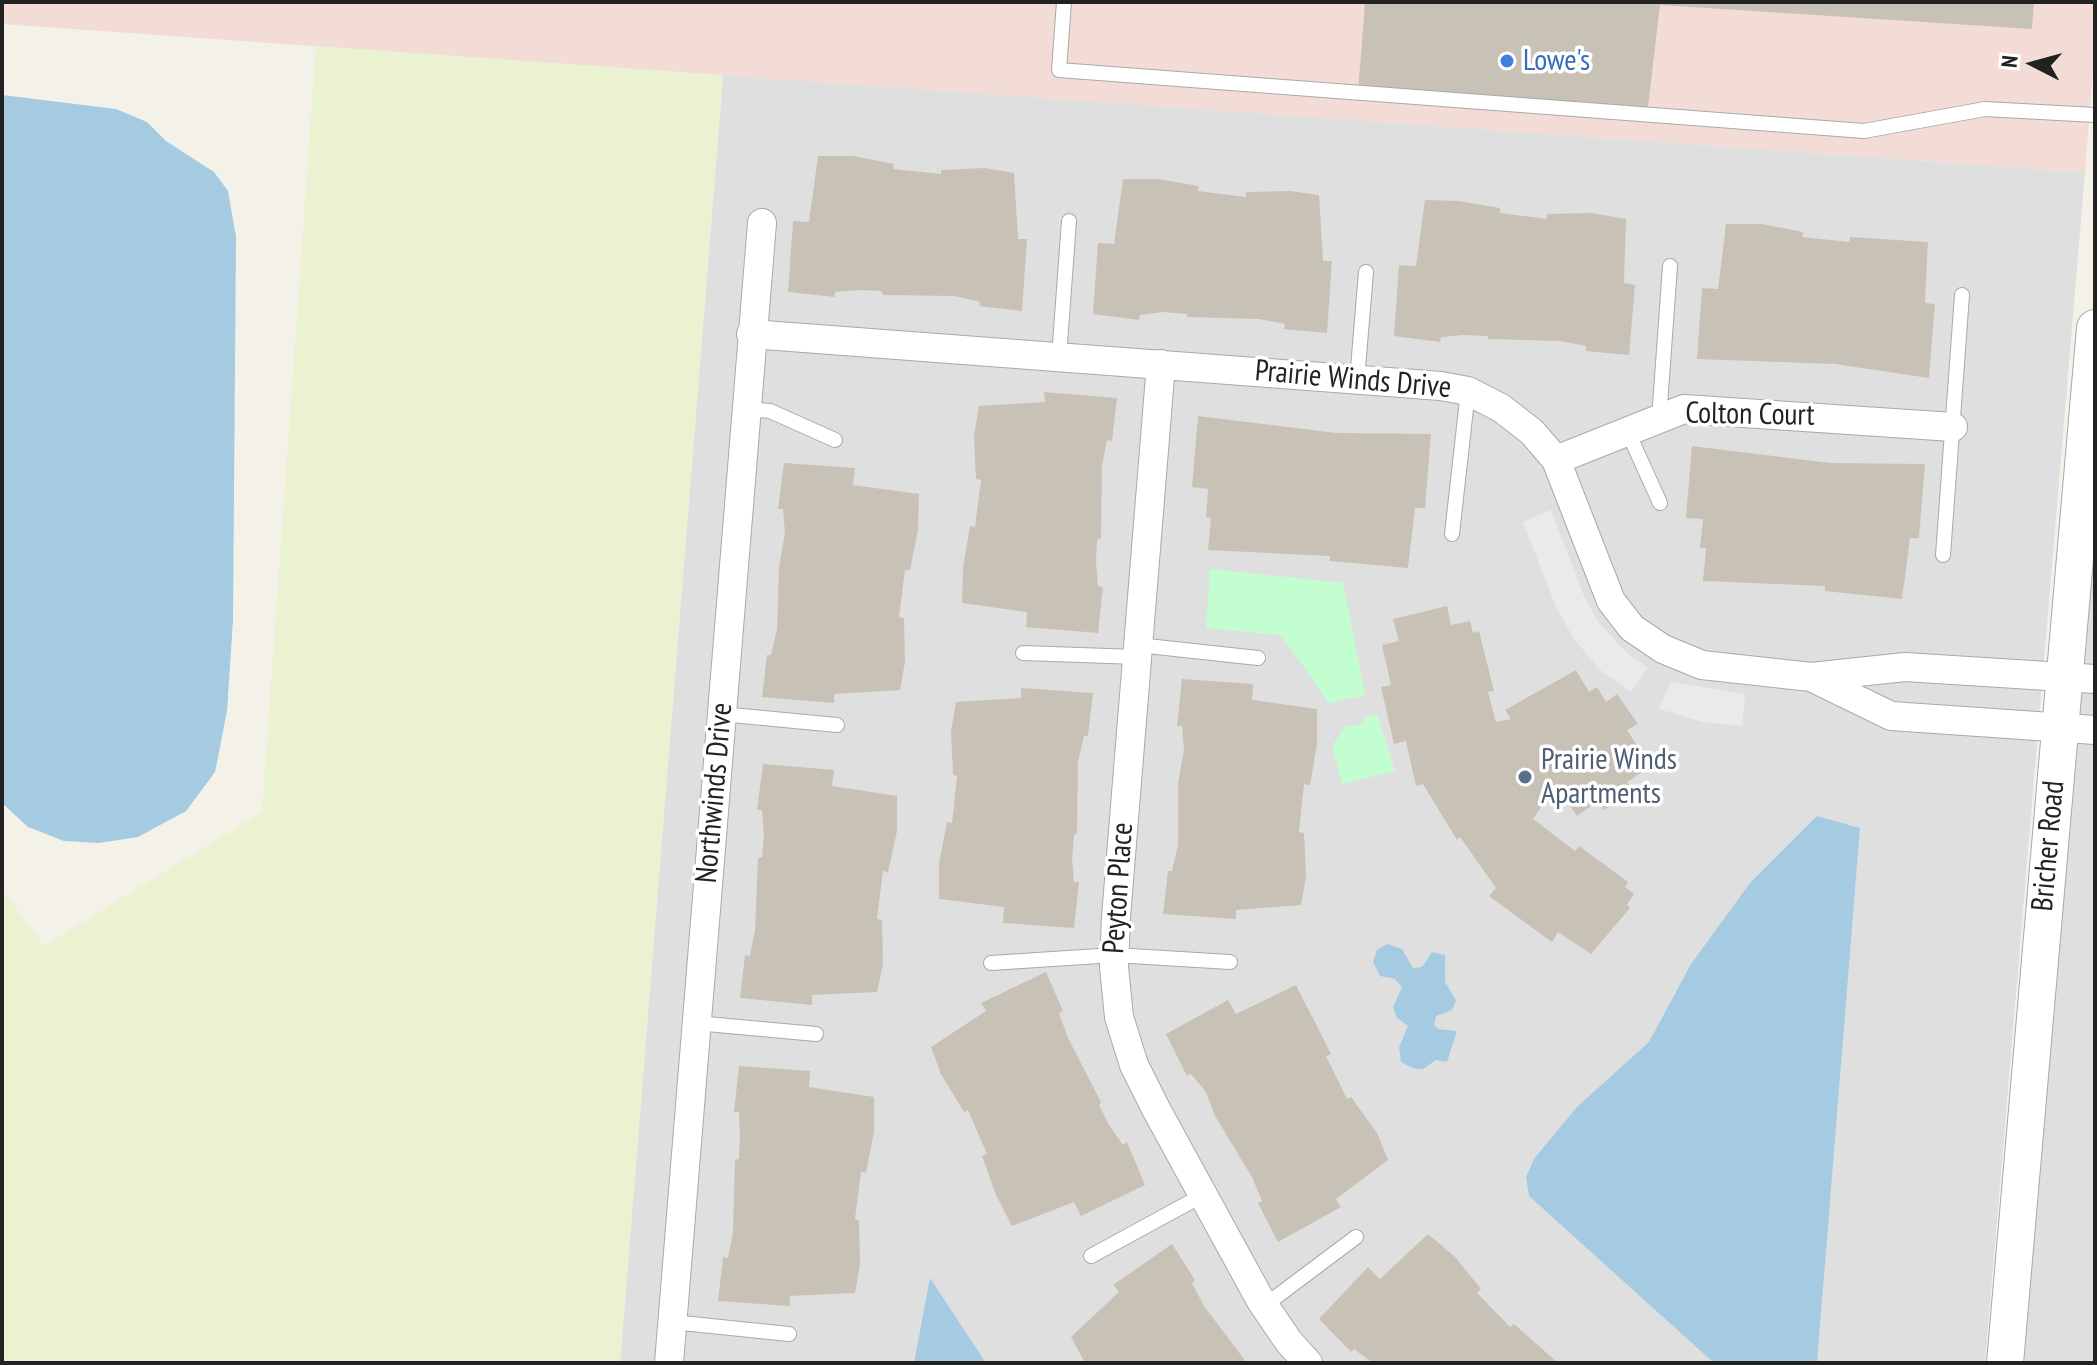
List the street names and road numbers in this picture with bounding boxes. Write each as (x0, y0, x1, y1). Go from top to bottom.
street label: Prairie Winds Drive (1253, 353, 1453, 407)
street label: Colton Court (1685, 396, 1815, 434)
street label: Northwinds Drive (689, 701, 741, 885)
street label: Bricher Road (2025, 779, 2073, 913)
street label: Peyton Place (1096, 821, 1142, 955)

